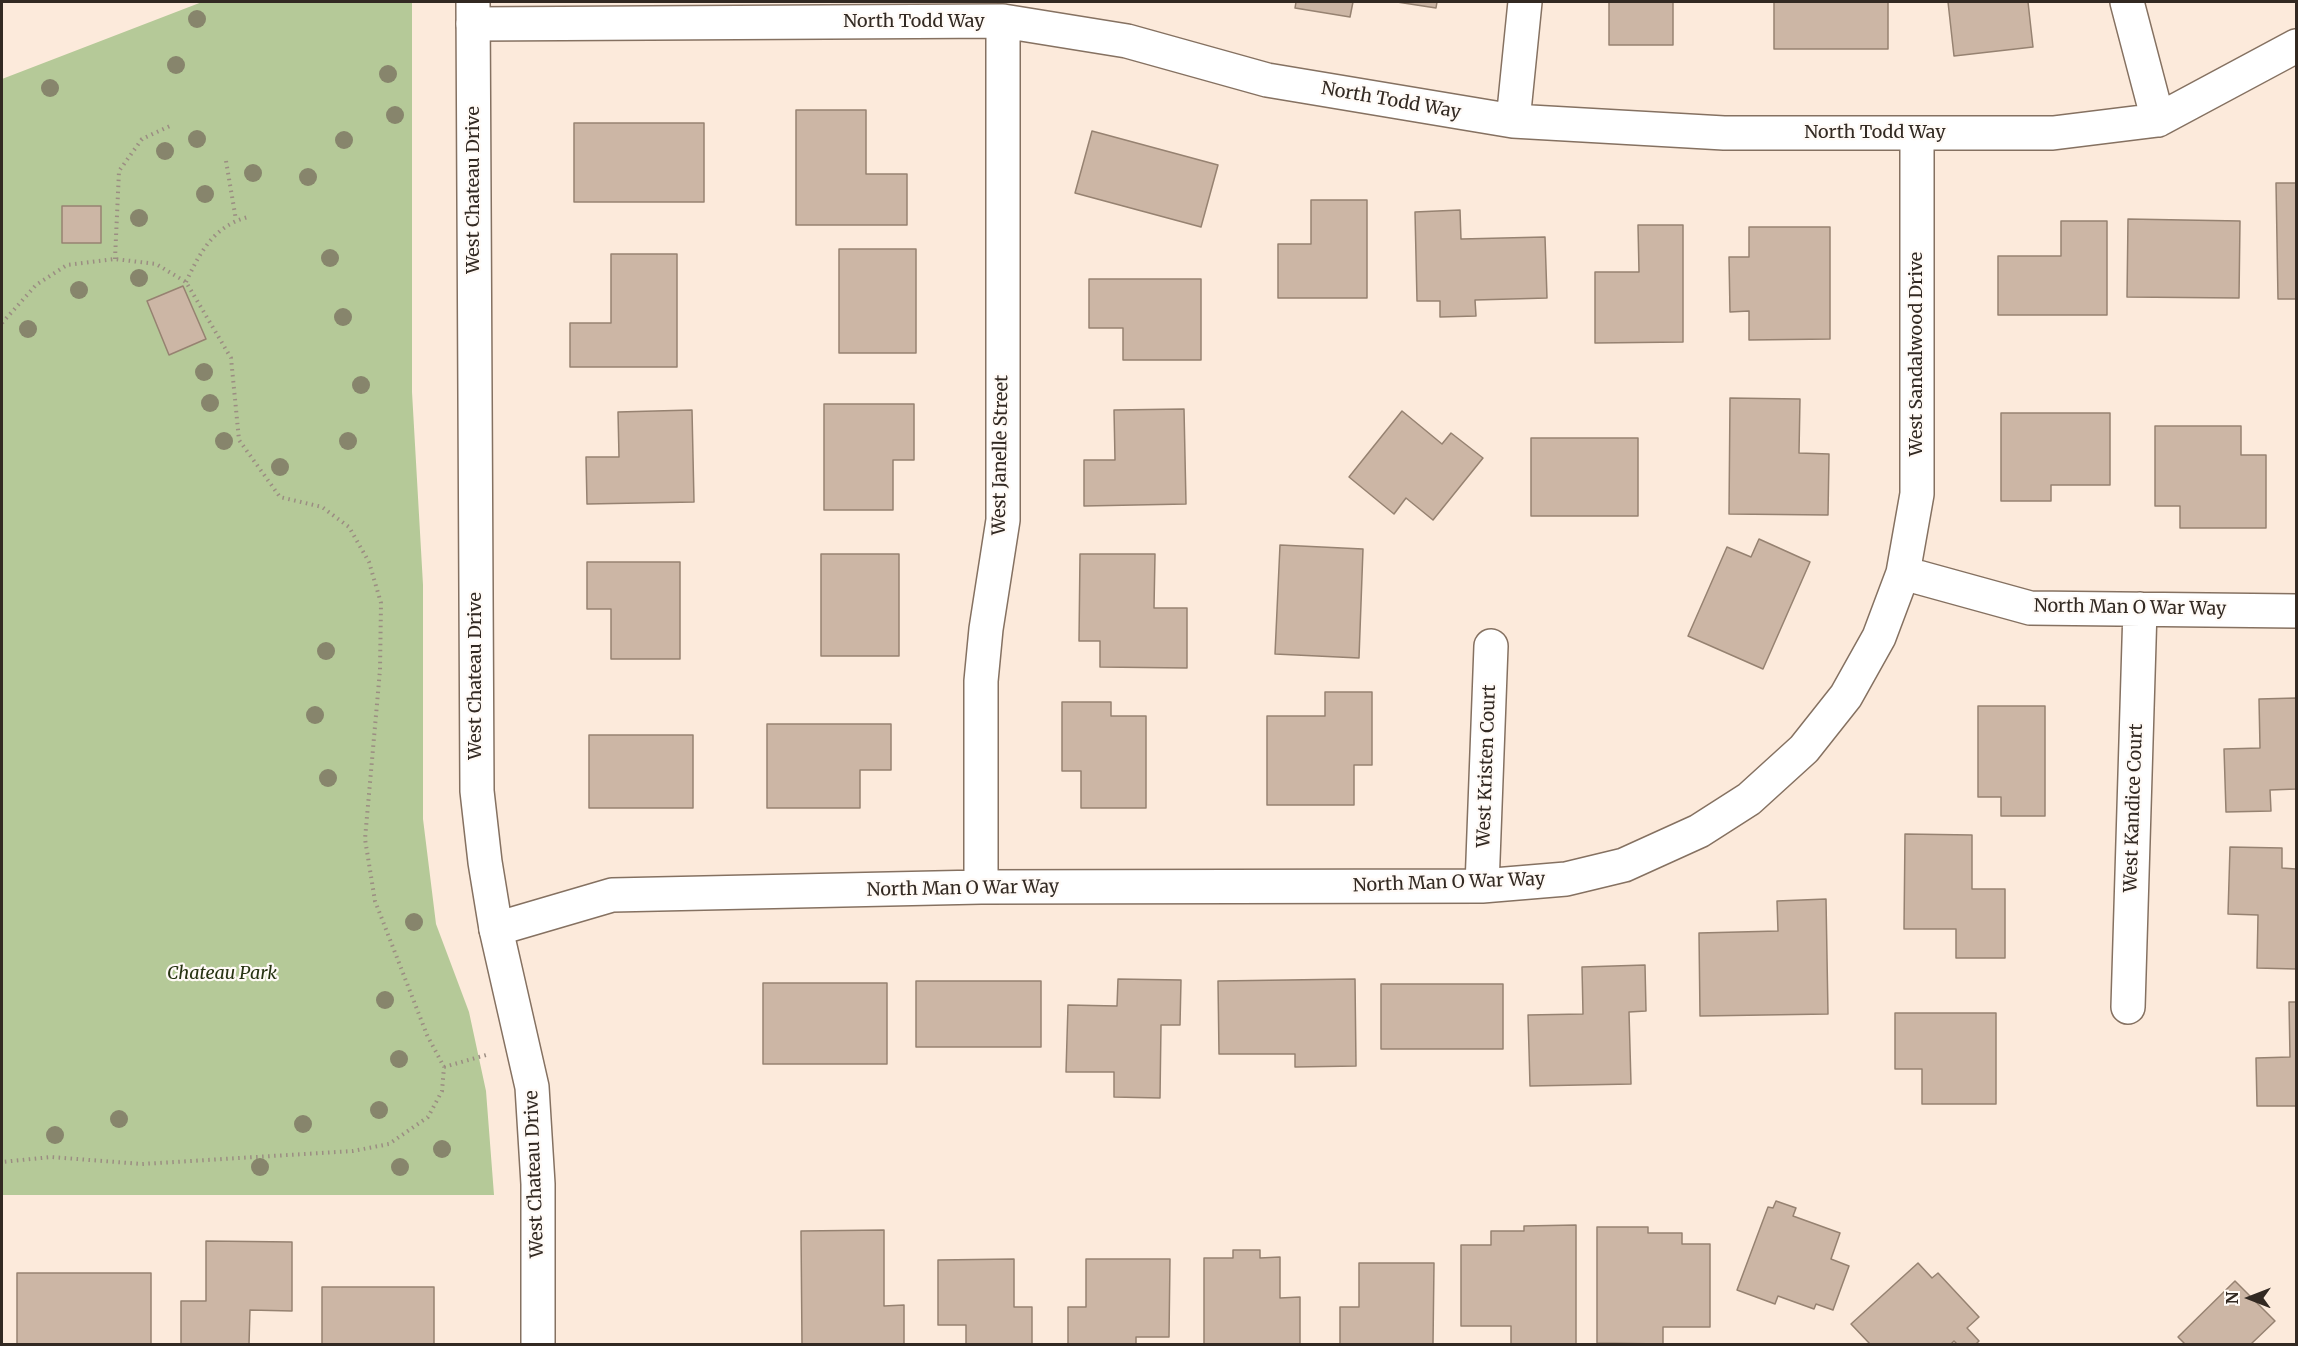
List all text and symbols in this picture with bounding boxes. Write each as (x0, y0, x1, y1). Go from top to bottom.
street label: North Todd Way (843, 11, 985, 33)
street label: North Todd Way (1320, 78, 1462, 124)
street label: West Chateau Drive (463, 106, 485, 274)
street label: North Todd Way (1804, 122, 1946, 144)
street label: West Sandalwood Drive (1906, 252, 1928, 456)
street label: West Janelle Street (989, 375, 1013, 535)
street label: West Chateau Drive (465, 592, 487, 760)
street label: North Man O War Way (2034, 596, 2226, 620)
street label: West Kristen Court (1473, 684, 1501, 848)
street label: West Kandice Court (2120, 723, 2148, 893)
street label: North Man O War Way (1352, 869, 1546, 897)
street label: North Man O War Way (867, 877, 1059, 901)
park label: Chateau Park (167, 963, 277, 985)
street label: West Chateau Drive (521, 1090, 549, 1258)
north arrow (2220, 1268, 2280, 1328)
text: N (2222, 1292, 2242, 1304)

